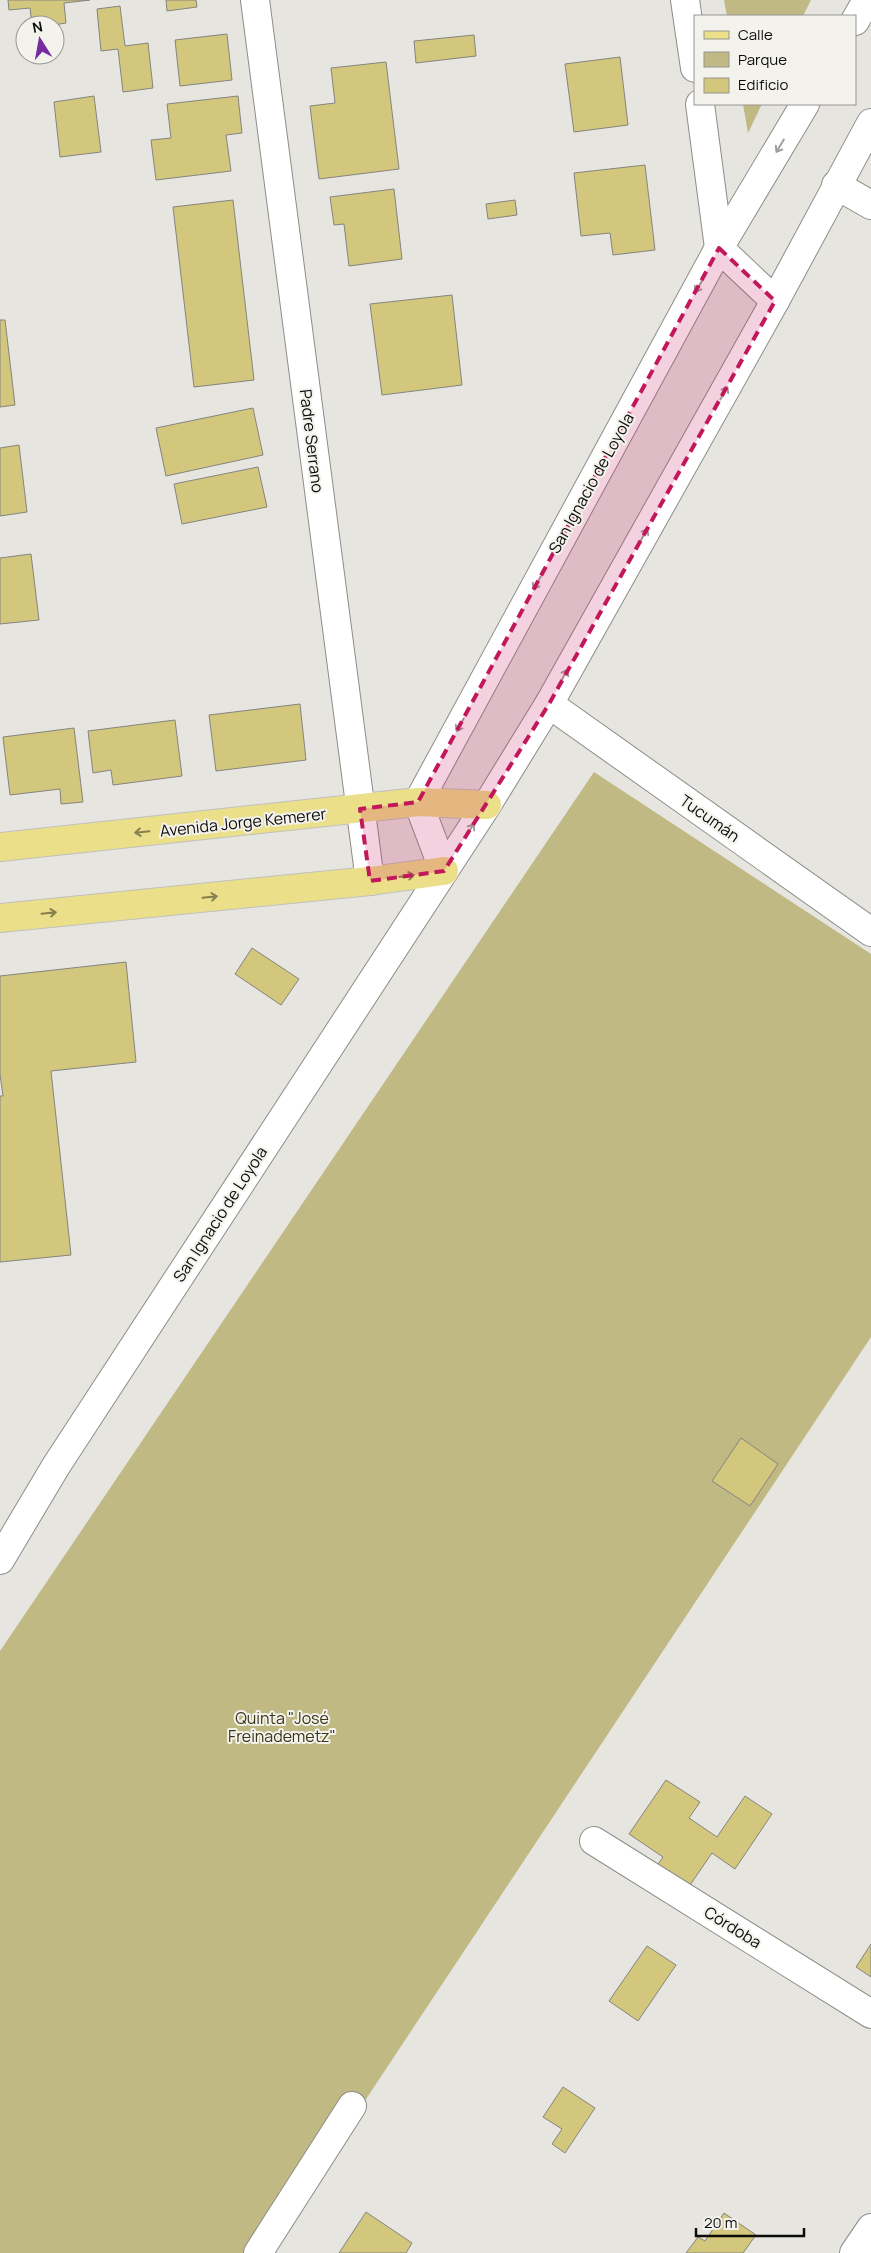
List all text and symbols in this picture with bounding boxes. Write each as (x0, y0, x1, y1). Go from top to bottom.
north arrow (15, 15, 65, 65)
legend (694, 15, 856, 105)
text: N (31, 16, 44, 37)
text: Calle (738, 24, 773, 45)
text: Parque (738, 49, 787, 70)
text: Edificio (738, 74, 789, 95)
one-way arrow (775, 138, 785, 152)
one-way arrow (694, 278, 703, 293)
one-way arrow (719, 386, 729, 401)
street label: Padre Serrano (295, 388, 329, 494)
street label: San Ignacio de Loyola (543, 409, 639, 557)
one-way arrow (639, 527, 649, 542)
one-way arrow (532, 575, 542, 589)
one-way arrow (560, 670, 570, 684)
one-way arrow (455, 718, 465, 733)
street label: Tucumán (676, 789, 744, 847)
street label: Avenida Jorge Kemerer (159, 802, 327, 842)
one-way arrow (465, 823, 476, 837)
one-way arrow (134, 827, 150, 837)
one-way arrow (398, 871, 414, 881)
one-way arrow (202, 892, 218, 902)
one-way arrow (40, 908, 56, 918)
street label: San Ignacio de Loyola (168, 1142, 272, 1286)
park label: Quinta "José Freinademetz" (228, 1707, 336, 1747)
street label: Córdoba (700, 1901, 766, 1953)
scale bar (696, 2206, 804, 2238)
text: 20 m (704, 2212, 737, 2233)

